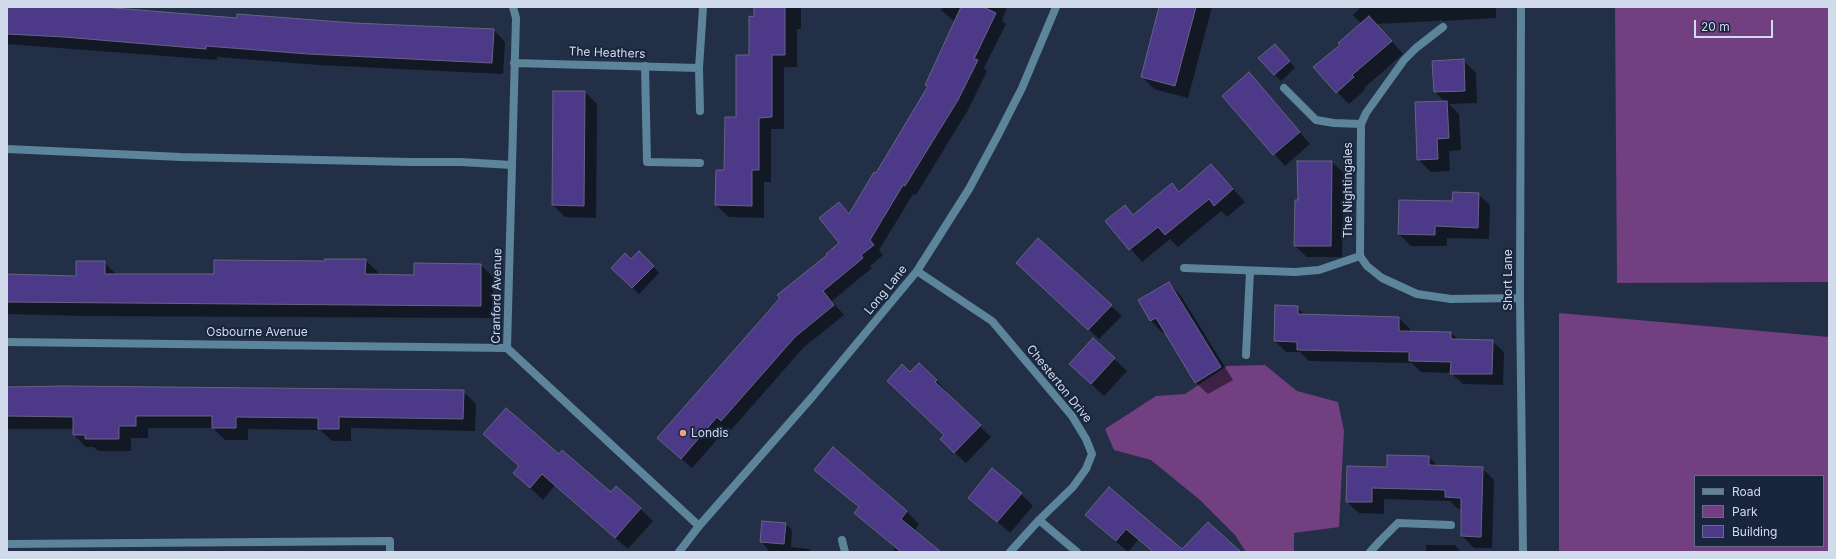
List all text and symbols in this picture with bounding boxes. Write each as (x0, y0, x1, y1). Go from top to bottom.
scale bar (1696, 12, 1775, 38)
text: 20 m (1701, 19, 1730, 34)
street label: The Heathers (568, 44, 646, 62)
street label: The Nightingales (1341, 142, 1355, 238)
street label: Cranford Avenue (489, 248, 505, 344)
street label: Short Lane (1501, 249, 1515, 311)
street label: Long Lane (862, 262, 910, 318)
street label: Osbourne Avenue (206, 325, 308, 339)
street label: Chesterton Drive (1023, 342, 1095, 426)
place label: Londis (691, 426, 729, 440)
marker: Londis (678, 428, 688, 438)
legend (1694, 475, 1824, 547)
text: Road (1732, 484, 1761, 499)
text: Park (1732, 504, 1758, 519)
text: Building (1732, 524, 1777, 539)

